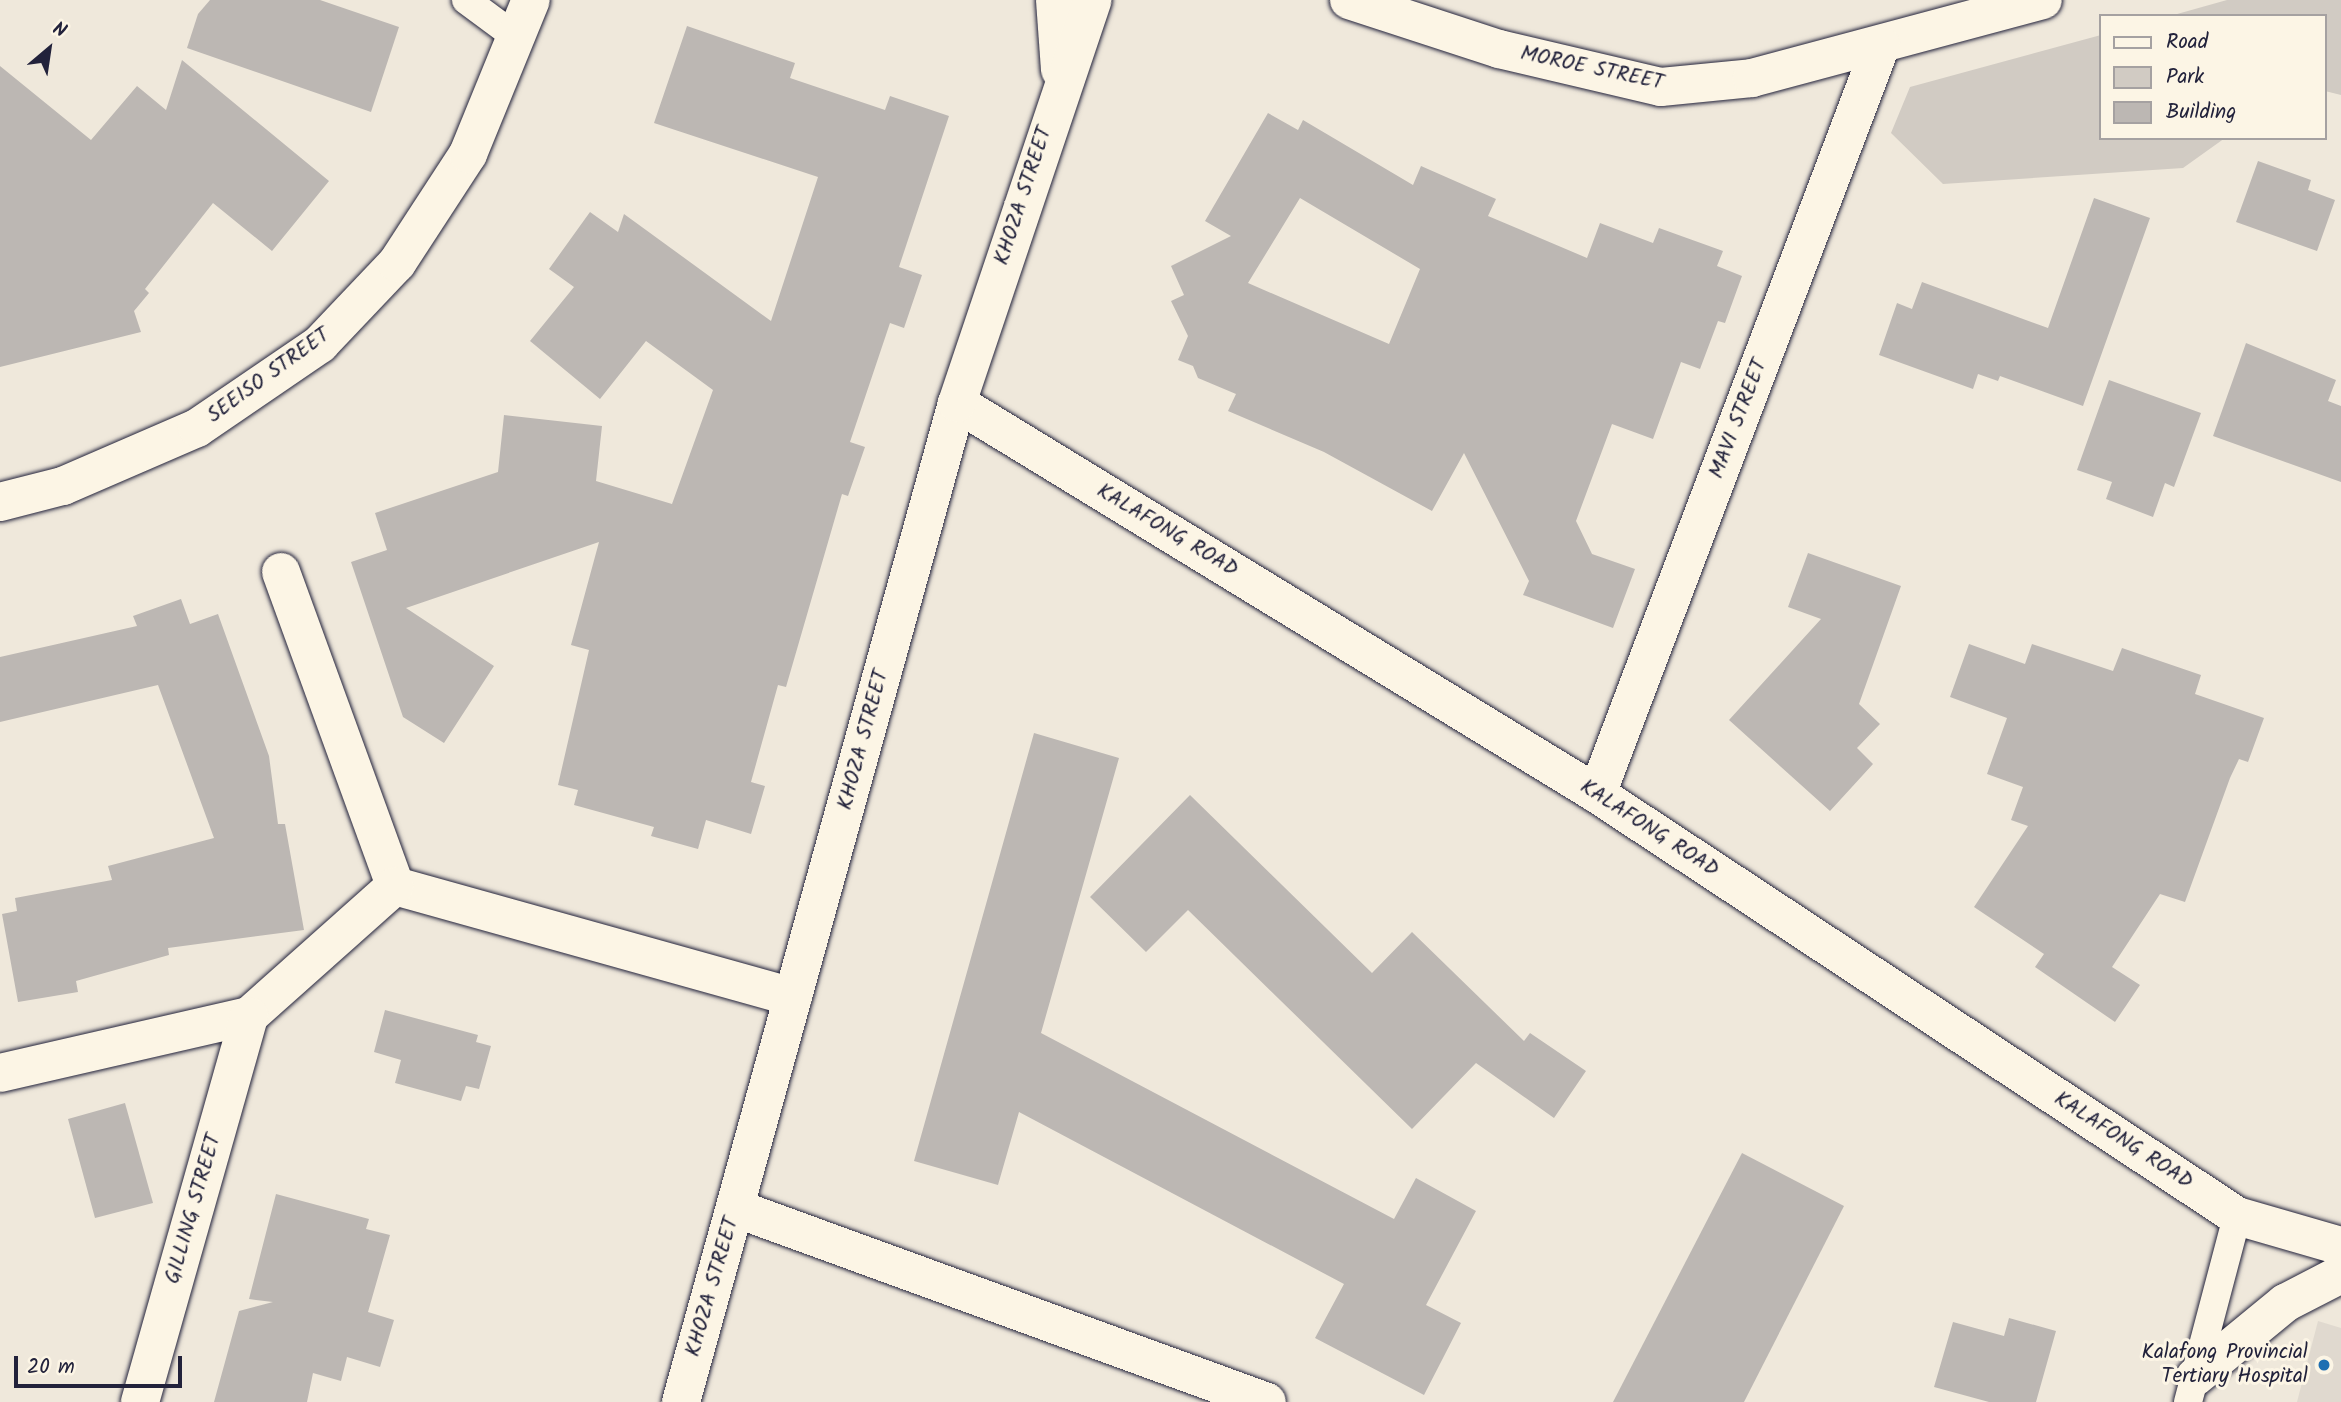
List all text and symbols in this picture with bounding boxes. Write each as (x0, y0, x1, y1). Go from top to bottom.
north arrow (14, 14, 84, 84)
legend (2100, 14, 2327, 140)
text: N (47, 15, 72, 47)
text: Road (2166, 26, 2208, 59)
street label: MOROE STREET (1518, 42, 1666, 96)
text: Park (2166, 61, 2204, 94)
text: Building (2166, 96, 2236, 129)
street label: KHOZA STREET (990, 124, 1058, 268)
street label: SEEISO STREET (203, 323, 335, 429)
street label: MAVI STREET (1705, 356, 1773, 482)
street label: KALAFONG ROAD (1092, 479, 1242, 583)
street label: KHOZA STREET (833, 667, 895, 813)
street label: KALAFONG ROAD (1575, 775, 1723, 883)
street label: KALAFONG ROAD (2049, 1087, 2197, 1195)
street label: GILLING STREET (161, 1131, 227, 1287)
street label: KHOZA STREET (681, 1214, 745, 1360)
place label: Kalafong Provincial Tertiary Hospital (2141, 1340, 2308, 1390)
scale bar (18, 1342, 186, 1386)
text: 20 m (27, 1351, 75, 1384)
marker: Kalafong Provincial Tertiary Hospital (2314, 1355, 2334, 1375)

